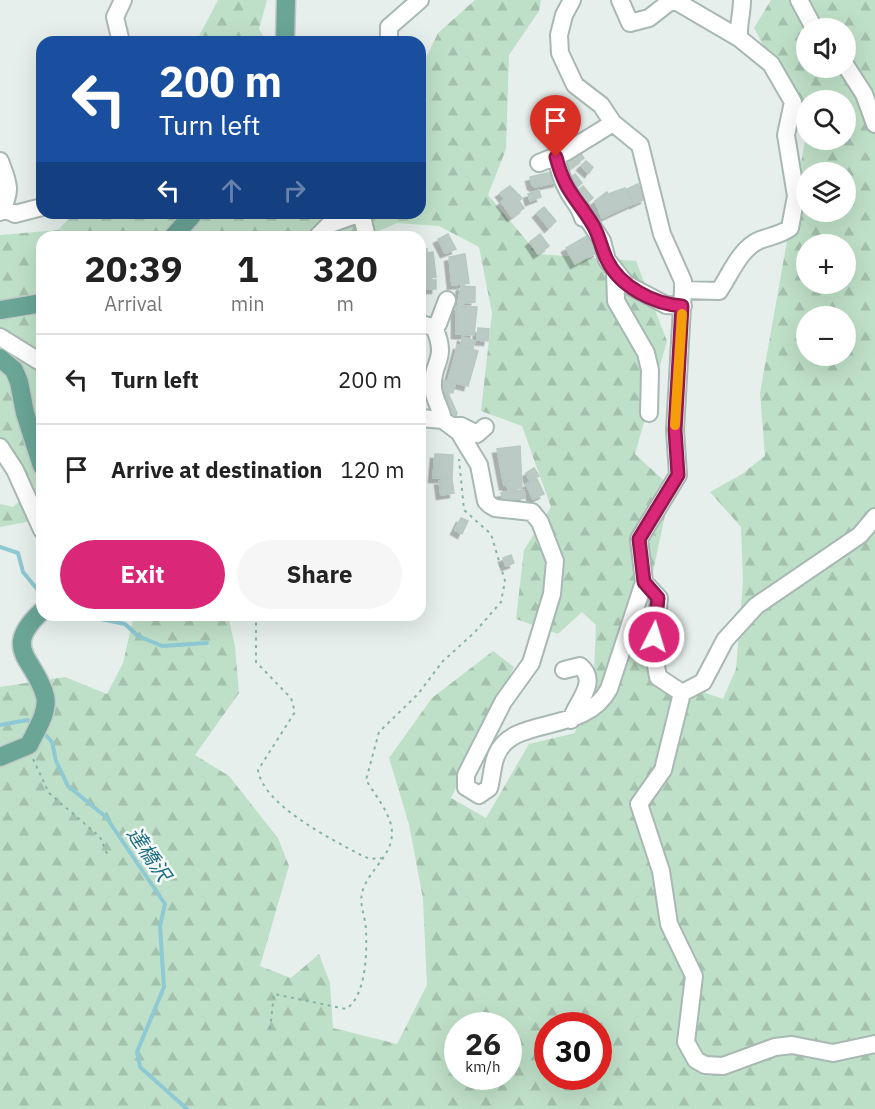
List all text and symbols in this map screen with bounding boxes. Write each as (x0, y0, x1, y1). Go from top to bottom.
map controls (796, 18, 856, 366)
button: sound (796, 18, 856, 78)
text: 200 m (159, 54, 282, 109)
icon: left (60, 60, 138, 138)
button: search (796, 90, 856, 150)
pin (530, 95, 581, 157)
icon: arrive (539, 104, 572, 137)
text: Turn left (159, 107, 260, 142)
button: layers (796, 162, 856, 222)
icon: left (152, 174, 185, 207)
icon: ahead (215, 174, 248, 207)
icon: right (278, 174, 311, 207)
button: + (796, 234, 856, 294)
text: 20:39 (84, 245, 183, 292)
text: 1 (237, 245, 259, 292)
text: 320 (313, 245, 378, 292)
text: Arrival (104, 290, 163, 317)
text: min (231, 290, 265, 317)
text: m (337, 290, 354, 317)
button: − (796, 306, 856, 366)
icon: left (60, 363, 93, 396)
text: Turn left (111, 365, 199, 394)
text: 200 m (338, 365, 402, 394)
icon: arrive (60, 453, 93, 486)
text: Arrive at destination (111, 455, 322, 484)
text: 120 m (340, 455, 404, 484)
button: Exit (60, 540, 225, 609)
button: Share (237, 540, 402, 609)
position arrow (622, 605, 686, 669)
water label: 達橋沢 (121, 821, 179, 889)
speed limit sign: 30 (534, 1012, 612, 1090)
text: 26 (465, 1024, 501, 1063)
text: km/h (465, 1057, 501, 1076)

